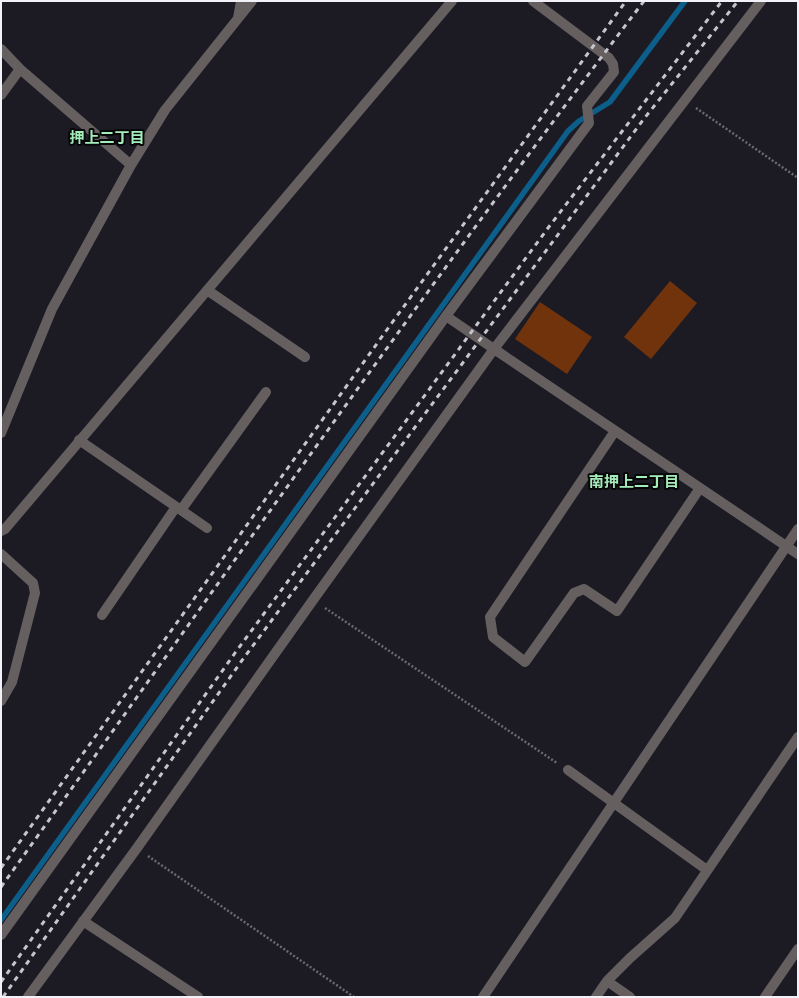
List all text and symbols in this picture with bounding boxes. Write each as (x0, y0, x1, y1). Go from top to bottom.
district label: 押上二丁目 (69, 129, 145, 146)
district label: 南押上二丁目 (589, 473, 679, 490)

